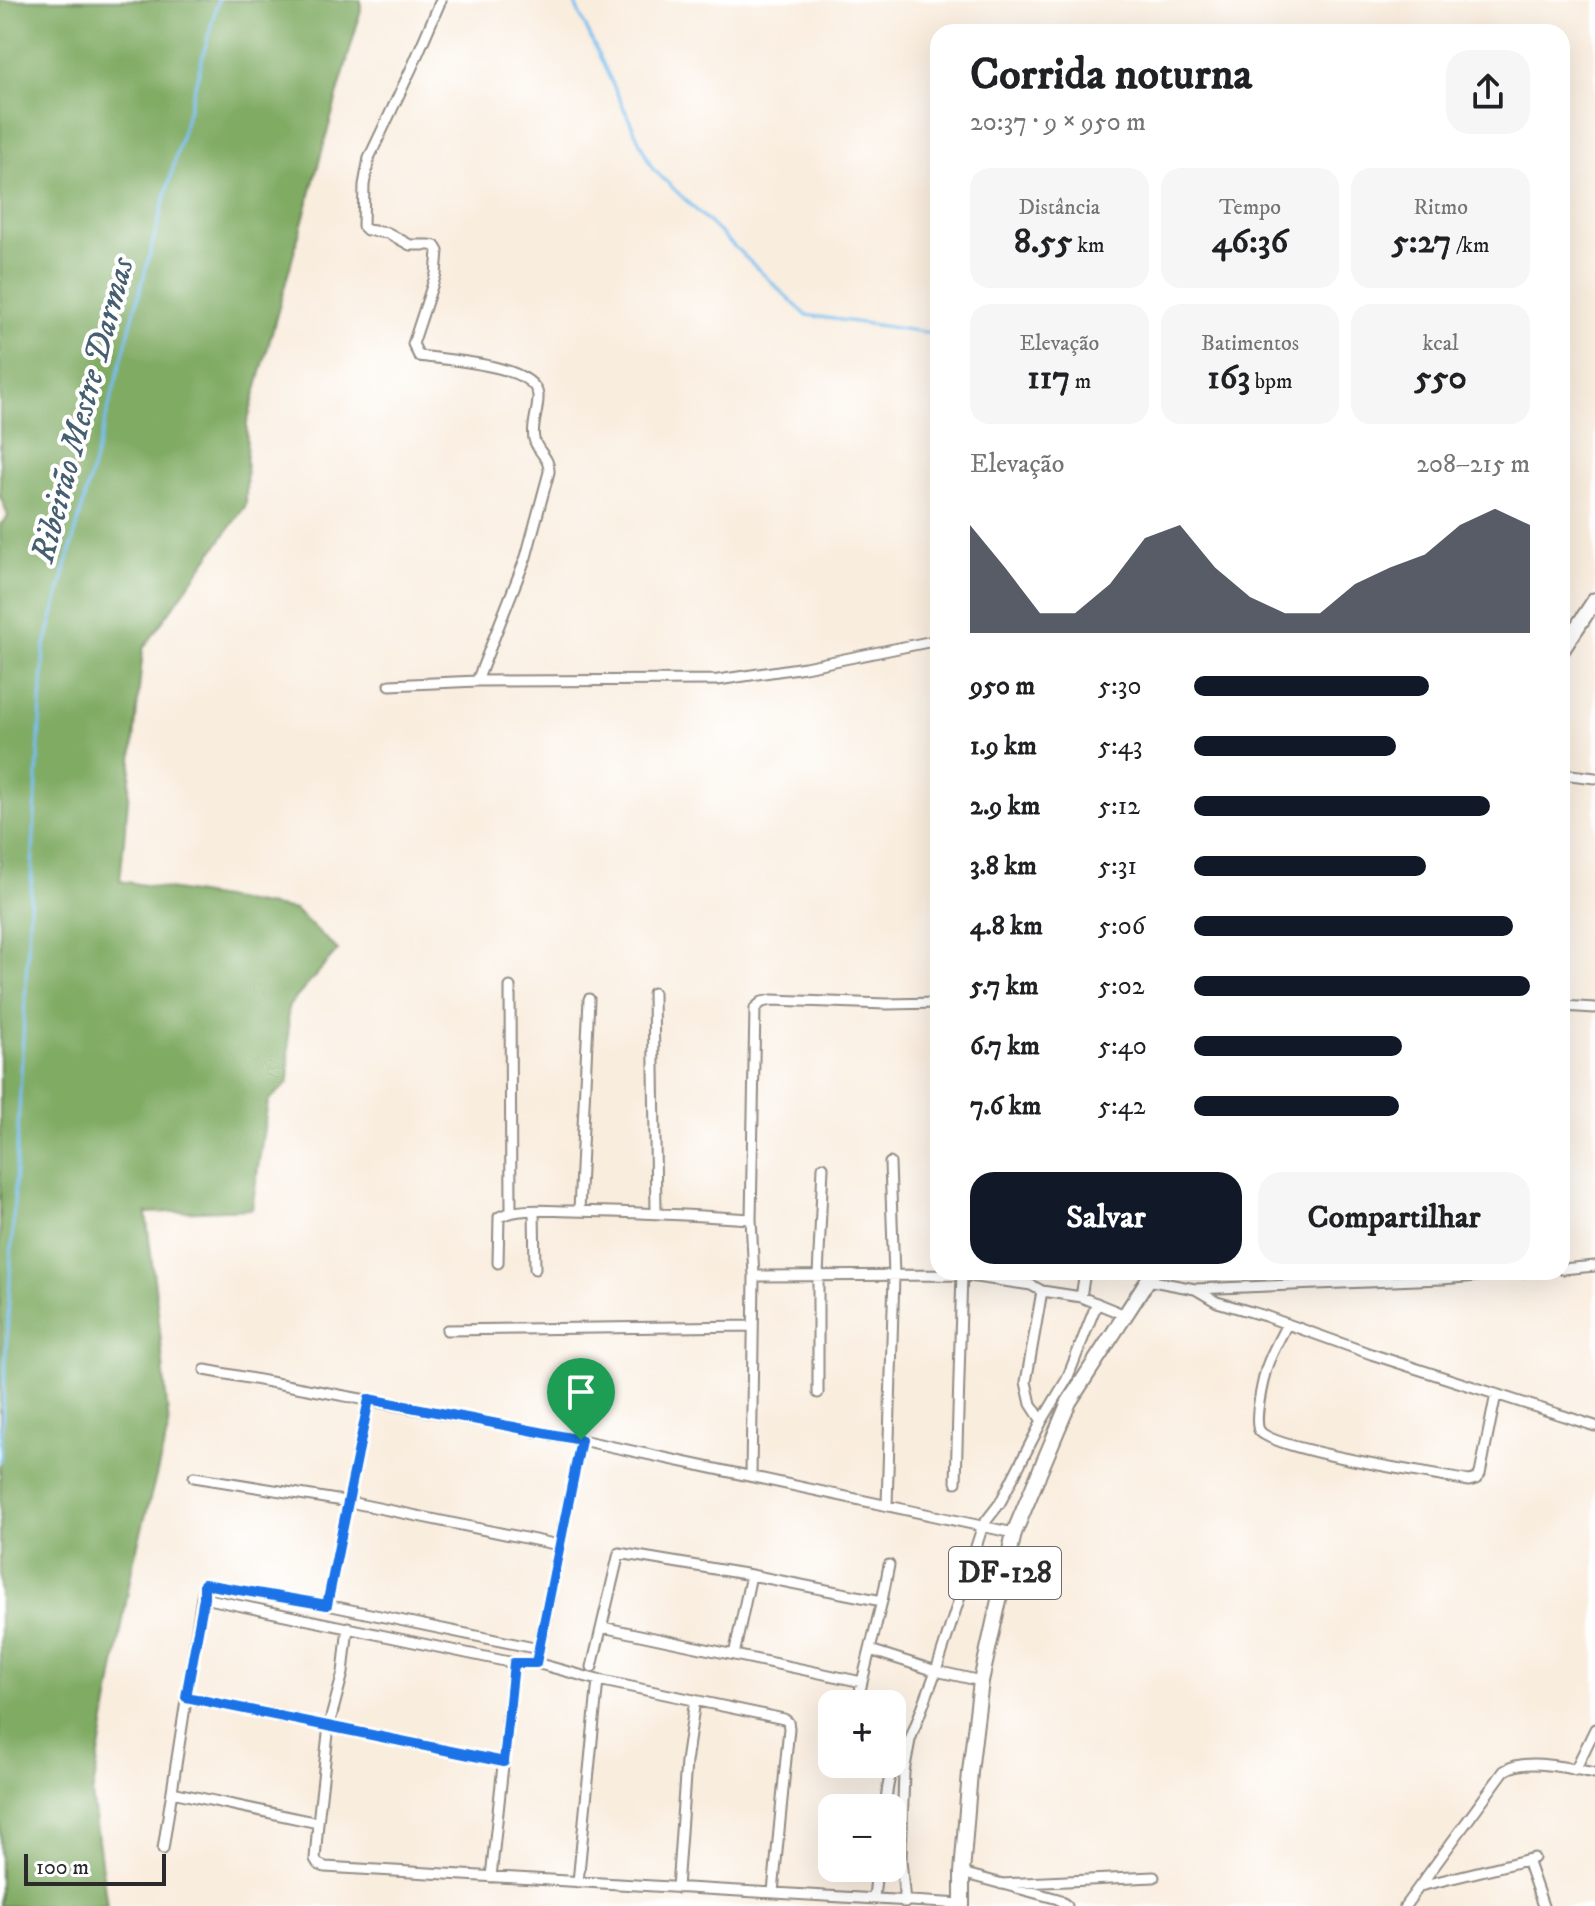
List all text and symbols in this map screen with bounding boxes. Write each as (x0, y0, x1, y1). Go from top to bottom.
text: Corrida noturna (970, 48, 1252, 103)
button: share (1446, 50, 1530, 134)
text: 20:37 · 9 × 950 m (970, 106, 1146, 139)
text: Distância (1018, 194, 1100, 221)
text: Tempo (1219, 194, 1281, 221)
text: Ritmo (1413, 194, 1468, 221)
text: 8.55 (1014, 221, 1072, 263)
text: 46:36 (1212, 221, 1288, 263)
text: 5:27 (1392, 221, 1451, 263)
text: km (1072, 232, 1105, 259)
text: /km (1451, 232, 1490, 259)
water label: Ribeirão Mestre Darmas (22, 252, 144, 568)
text: Elevação (1019, 330, 1099, 357)
text: Batimentos (1201, 330, 1299, 357)
text: kcal (1423, 330, 1459, 357)
text: 117 (1027, 357, 1070, 399)
text: 163 (1207, 357, 1250, 399)
text: 550 (1415, 357, 1467, 399)
text: m (1070, 368, 1091, 395)
text: bpm (1250, 368, 1293, 395)
text: Elevação (970, 448, 1064, 481)
text: 208–215 m (1416, 448, 1530, 481)
text: 950 m (970, 670, 1035, 703)
text: 5:30 (1098, 670, 1141, 703)
text: 1.9 km (970, 730, 1037, 763)
text: 5:43 (1098, 730, 1142, 763)
text: 2.9 km (970, 790, 1040, 823)
text: 5:12 (1098, 790, 1140, 823)
text: 3.8 km (970, 850, 1037, 883)
text: 5:31 (1098, 850, 1137, 883)
text: 4.8 km (970, 910, 1043, 943)
text: 5:06 (1098, 910, 1145, 943)
text: 5.7 km (970, 970, 1038, 1003)
text: 5:02 (1098, 970, 1144, 1003)
text: 6.7 km (970, 1030, 1040, 1063)
text: 5:40 (1098, 1030, 1147, 1063)
text: 7.6 km (970, 1090, 1041, 1123)
text: 5:42 (1098, 1090, 1145, 1123)
button: Salvar (970, 1172, 1242, 1264)
button: Compartilhar (1258, 1172, 1530, 1264)
pin (547, 1358, 615, 1440)
icon: arrive (559, 1370, 603, 1414)
road number: DF-128 (949, 1547, 1061, 1599)
map controls (818, 1690, 906, 1882)
button: + (818, 1690, 906, 1778)
button: − (818, 1794, 906, 1882)
scale bar (24, 1850, 166, 1886)
text: 100 m (36, 1854, 89, 1881)

